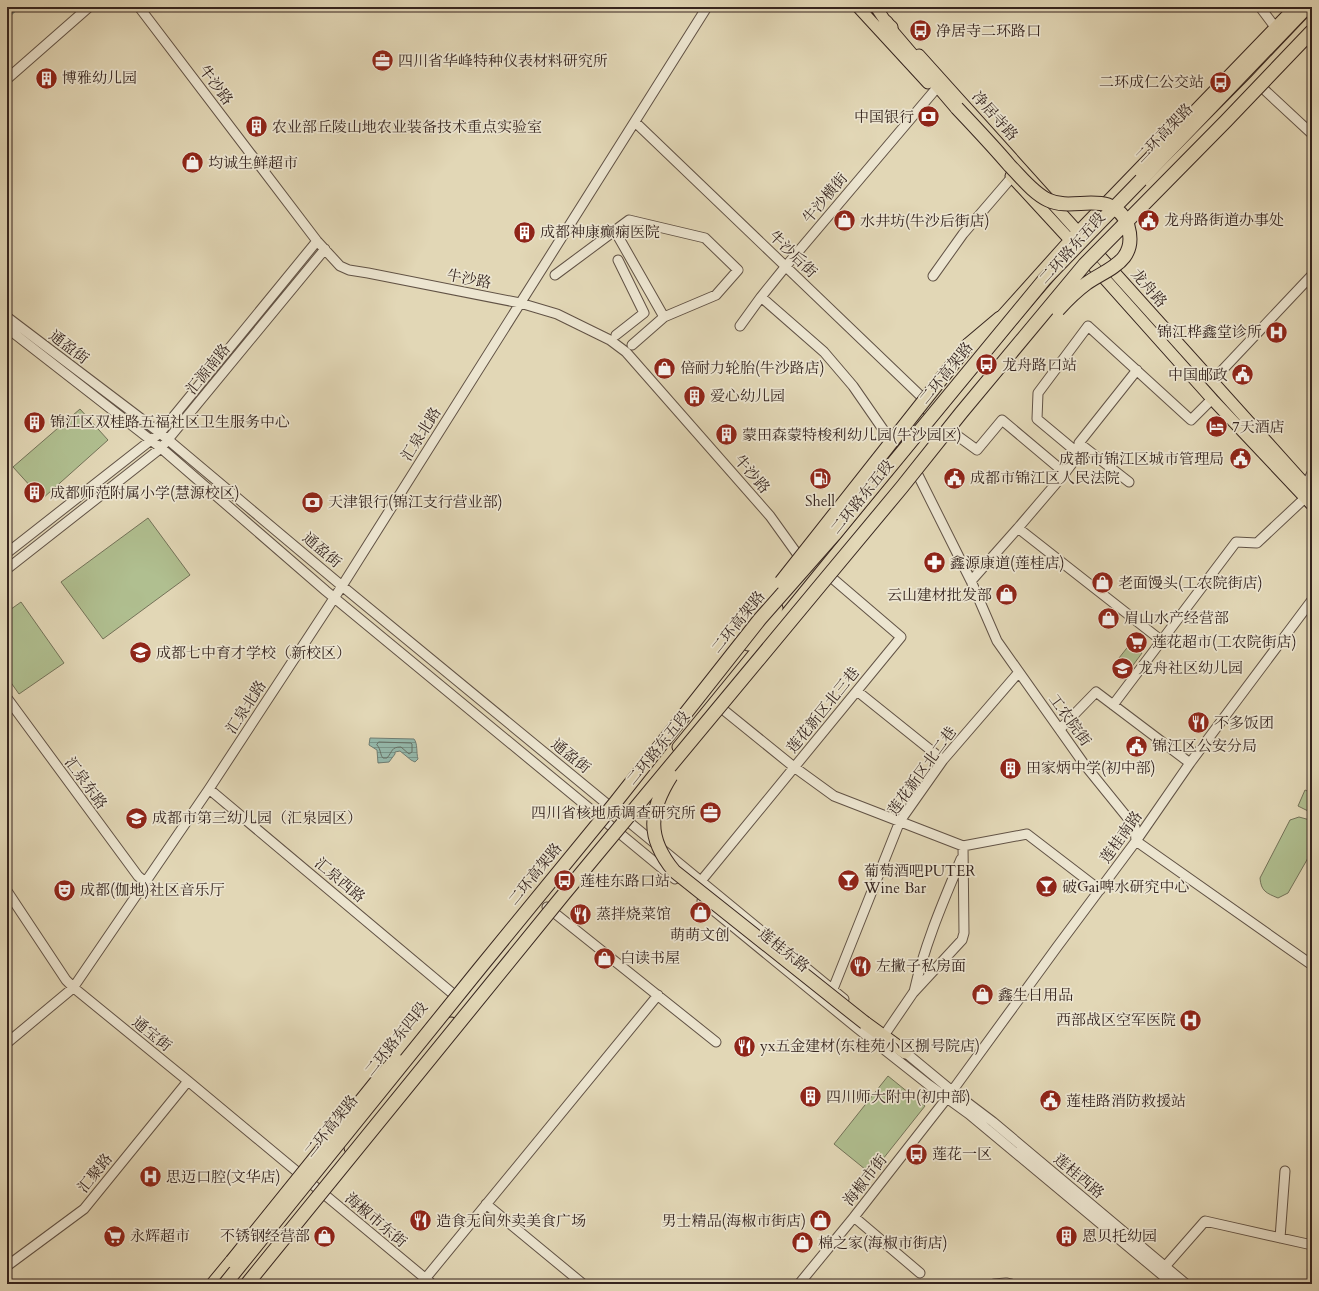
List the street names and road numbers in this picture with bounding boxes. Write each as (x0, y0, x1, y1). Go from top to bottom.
street label: 牛沙路 (194, 61, 238, 109)
street label: 净居寺路 (967, 87, 1023, 145)
street label: 二环高架路 (1131, 99, 1197, 167)
street label: 牛沙横街 (798, 169, 852, 227)
street label: 二环路东五段 (1034, 208, 1110, 288)
street label: 牛沙后街 (764, 226, 822, 282)
street label: 龙舟路 (1127, 264, 1171, 312)
street label: 牛沙路 (445, 265, 493, 293)
street label: 通盈街 (45, 325, 93, 369)
street label: 二环高架路 (915, 338, 977, 408)
street label: 汇源南路 (181, 339, 235, 399)
street label: 汇泉北路 (397, 403, 445, 465)
street label: 牛沙路 (730, 450, 774, 498)
street label: 二环路东五段 (826, 456, 898, 538)
street label: 通盈街 (298, 528, 346, 572)
street label: 二环高架路 (707, 587, 769, 657)
street label: 莲花新区北三巷 (782, 663, 864, 757)
street label: 汇泉北路 (221, 676, 271, 738)
street label: 工农院街 (1044, 690, 1096, 750)
street label: 二环路东五段 (622, 707, 694, 789)
street label: 莲花新区北二巷 (883, 723, 961, 819)
street label: 通盈街 (547, 734, 595, 778)
street label: 汇泉东路 (60, 753, 112, 813)
street label: 莲桂南路 (1095, 807, 1147, 867)
street label: 二环高架路 (504, 839, 566, 909)
street label: 汇泉西路 (311, 853, 369, 907)
street label: 莲桂东路 (754, 923, 814, 977)
street label: 二环路东四段 (360, 998, 432, 1080)
street label: 通宝街 (128, 1012, 176, 1056)
street label: 二环高架路 (300, 1091, 362, 1161)
street label: 汇聚路 (73, 1149, 117, 1197)
street label: 莲桂西路 (1050, 1149, 1108, 1203)
street label: 海椒市街 (839, 1150, 891, 1210)
street label: 海椒市东街 (341, 1188, 411, 1252)

